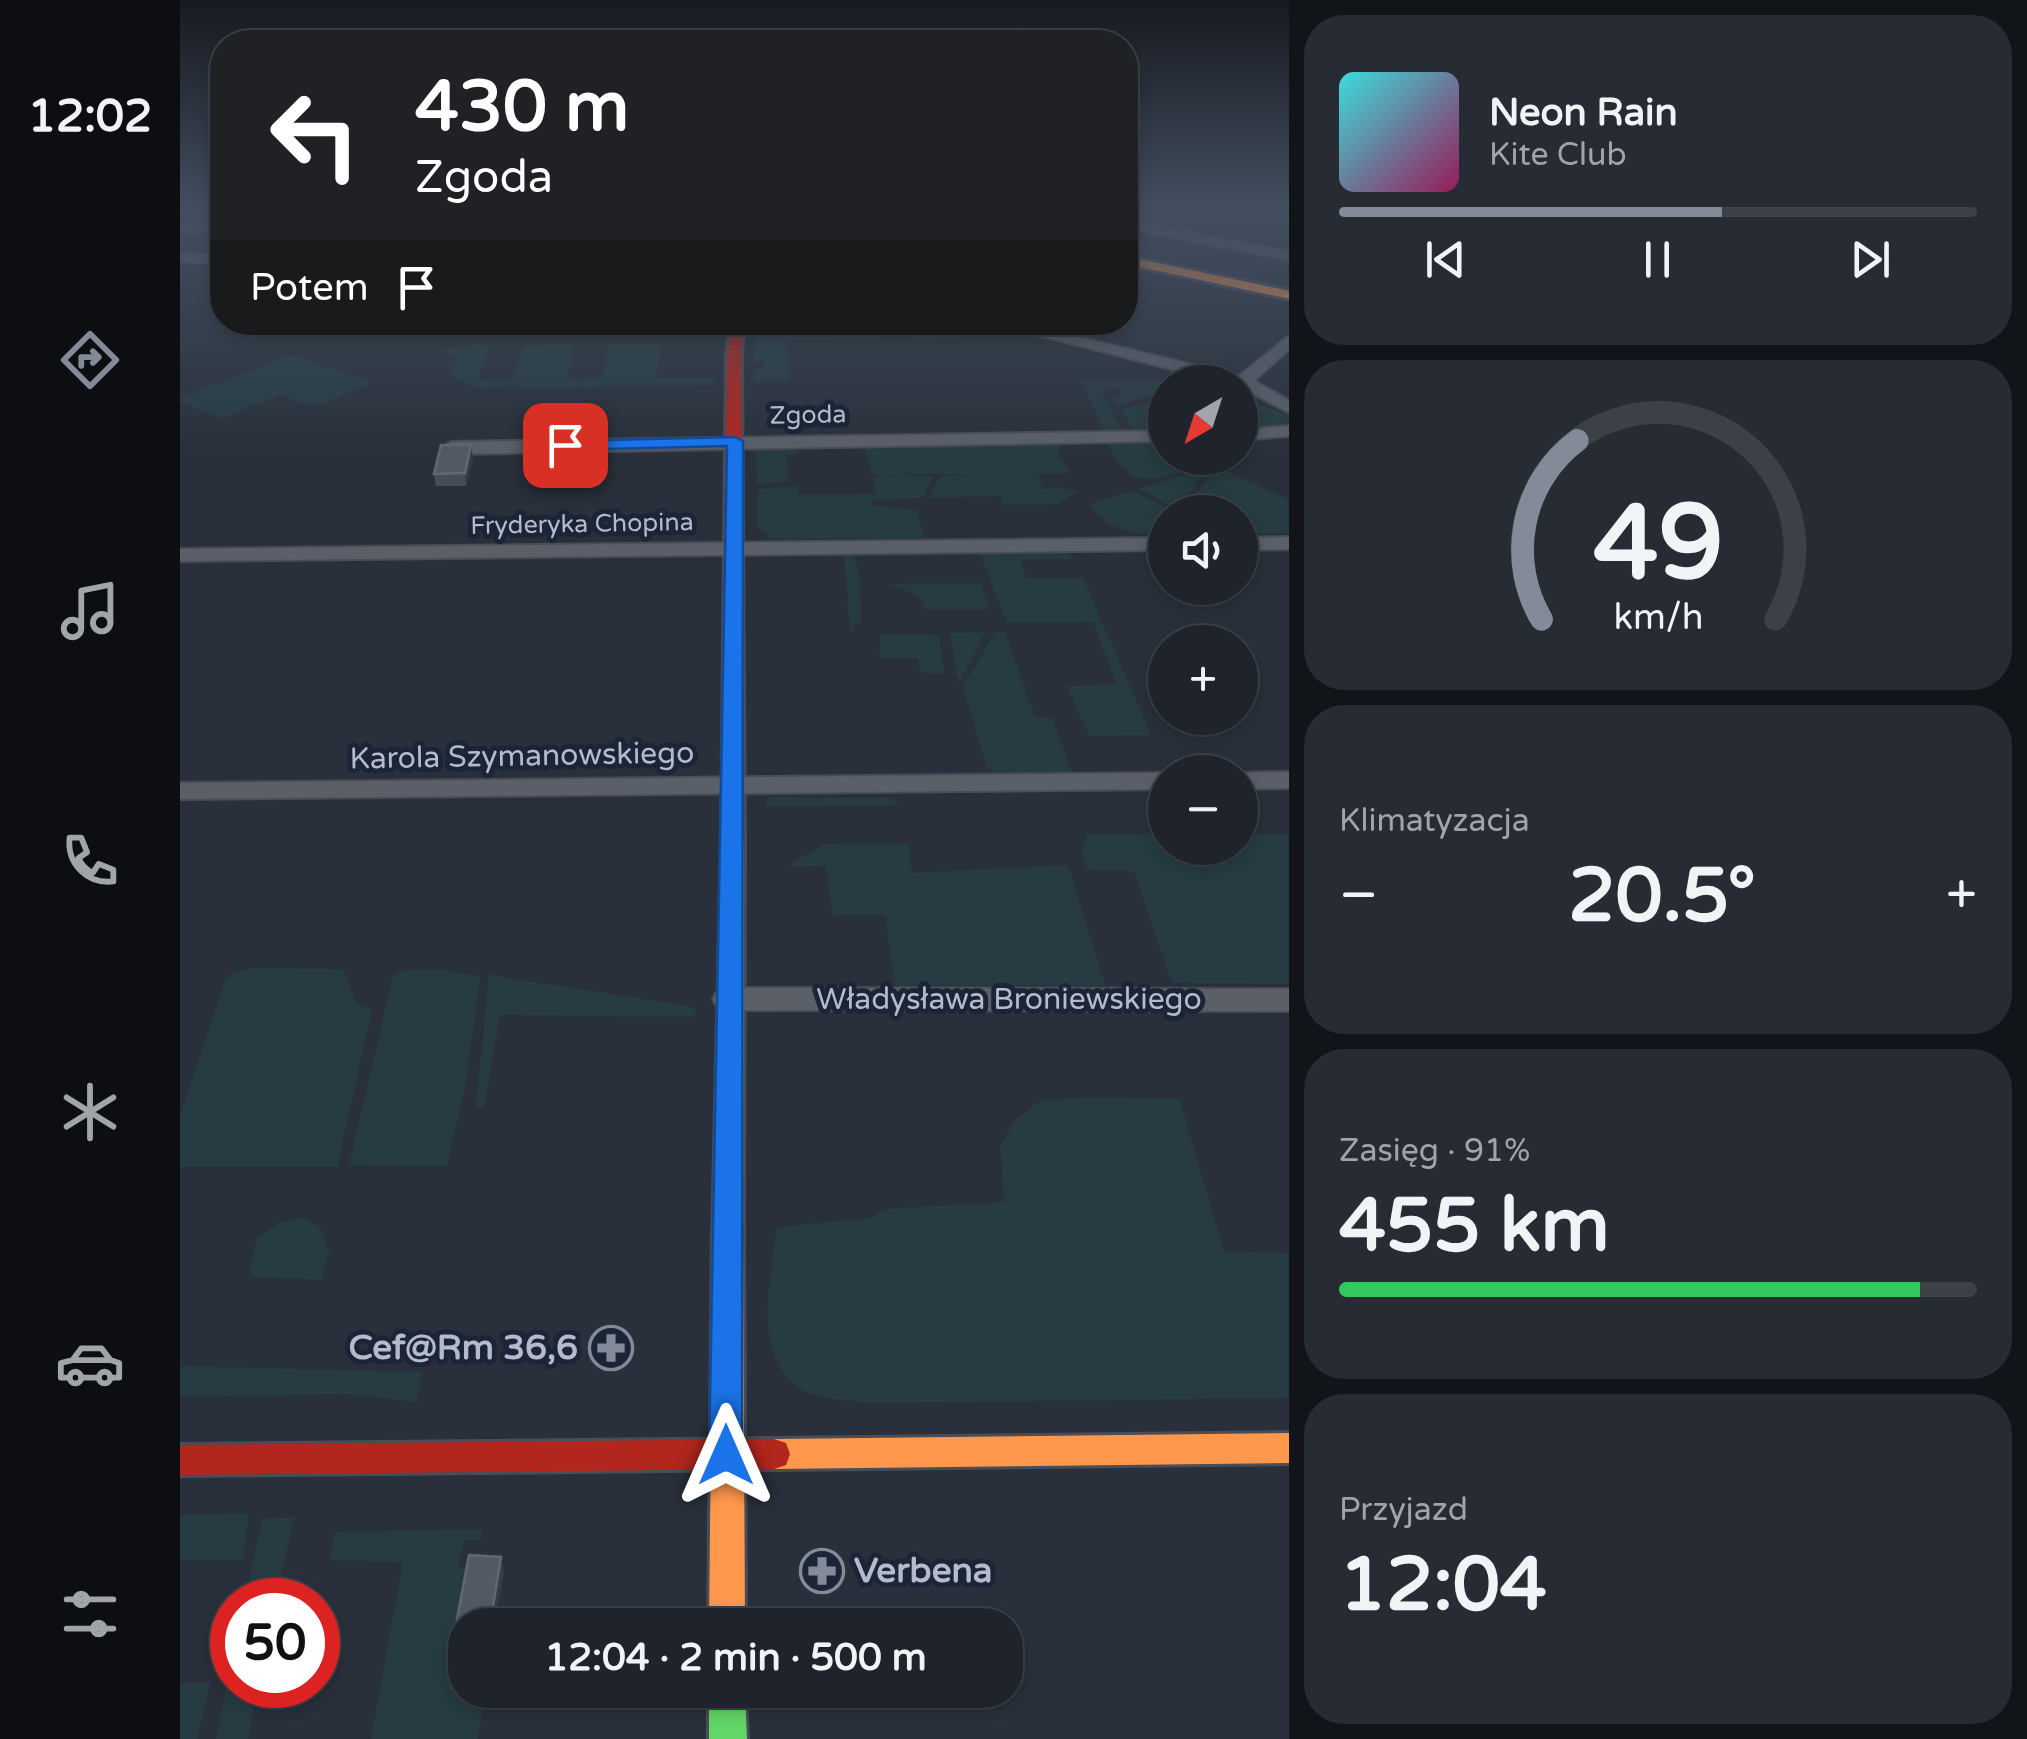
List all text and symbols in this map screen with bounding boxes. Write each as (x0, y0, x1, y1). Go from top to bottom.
text: 430 m (415, 66, 629, 150)
icon: left (250, 70, 380, 200)
text: 12:02 (28, 90, 152, 144)
text: Neon Rain (1489, 90, 1678, 136)
text: Kite Club (1489, 136, 1627, 174)
text: Zgoda (415, 151, 553, 205)
icon: previous (1418, 232, 1473, 287)
icon: pause (1630, 232, 1685, 287)
icon: next (1843, 232, 1898, 287)
icon: arrive (389, 260, 444, 315)
text: Potem (250, 265, 369, 311)
icon: directions (55, 325, 125, 395)
north arrow (1148, 365, 1258, 475)
map controls (1148, 365, 1258, 865)
street label: Zgoda (769, 399, 847, 431)
pin (523, 403, 608, 488)
icon: arrive (538, 418, 593, 473)
text: 49 (1593, 482, 1723, 607)
button: sound (1148, 495, 1258, 605)
street label: Fryderyka Chopina (470, 507, 694, 541)
icon: music (55, 576, 125, 646)
text: km/h (1613, 596, 1703, 639)
button: + (1148, 625, 1258, 735)
street label: Karola Szymanowskiego (349, 734, 695, 778)
button: − (1148, 755, 1258, 865)
text: Klimatyzacja (1339, 802, 1530, 840)
icon: phone (55, 826, 125, 896)
text: 20.5° (1568, 851, 1756, 941)
text: − (1339, 863, 1378, 929)
text: + (1946, 863, 1977, 929)
street label: Władysława Broniewskiego (816, 981, 1202, 1018)
icon: climate (55, 1077, 125, 1147)
text: Zasięg · 91% (1339, 1132, 1530, 1170)
text: 455 km (1339, 1181, 1610, 1271)
pharmacy icon: Cef@Rm 36,6 (588, 1325, 634, 1371)
place label: Cef@Rm 36,6 (348, 1327, 578, 1369)
icon: car (55, 1328, 125, 1398)
position arrow (674, 1403, 778, 1507)
text: Przyjazd (1339, 1491, 1468, 1529)
text: 12:04 (1339, 1540, 1547, 1630)
pharmacy icon: Verbena (799, 1548, 845, 1594)
place label: Verbena (854, 1550, 992, 1592)
speed limit sign: 50 (210, 1578, 340, 1708)
icon: filters (55, 1579, 125, 1649)
text: 12:04 · 2 min · 500 m (544, 1635, 927, 1681)

